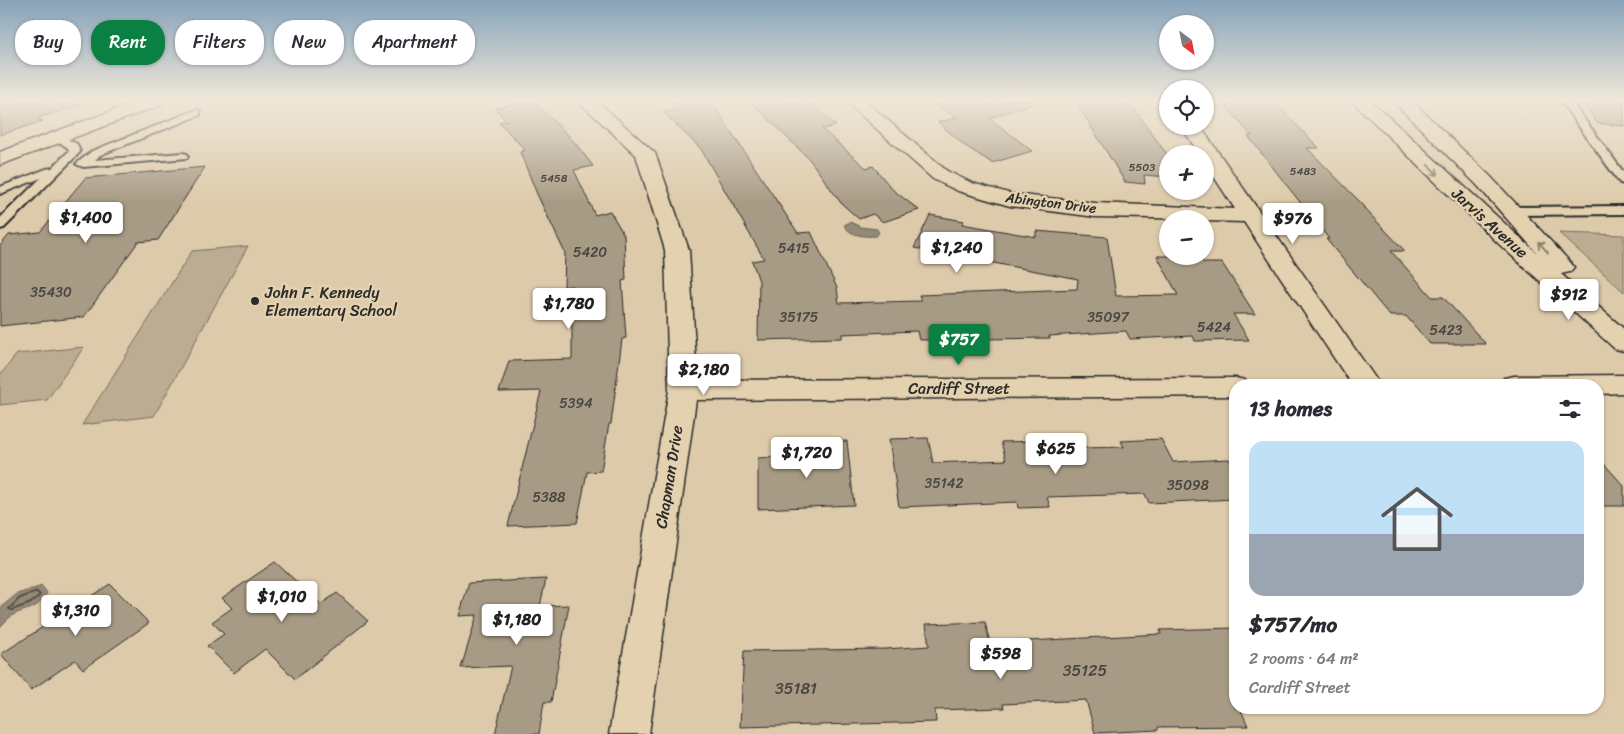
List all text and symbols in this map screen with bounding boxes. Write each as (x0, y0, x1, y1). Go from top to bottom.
north arrow (1159, 15, 1214, 70)
map controls (1159, 15, 1214, 265)
chip: Buy (15, 20, 81, 65)
chip: Rent (91, 20, 165, 65)
chip: Filters (175, 20, 264, 65)
chip: New (274, 20, 344, 65)
chip: Apartment (354, 20, 475, 65)
button: locate (1159, 80, 1214, 135)
button: + (1159, 145, 1214, 200)
house number: 5503 (1129, 158, 1155, 177)
house number: 5483 (1290, 162, 1316, 181)
one-way arrow (1427, 164, 1439, 176)
house number: 5458 (541, 169, 568, 188)
street label: Jarvis Avenue (1444, 180, 1535, 266)
street label: Abington Drive (1003, 185, 1098, 221)
pin: $1,400 (45, 202, 127, 244)
pin: $976 (1263, 202, 1323, 245)
text: $1,400 (60, 203, 112, 232)
text: $976 (1274, 204, 1312, 233)
button: − (1159, 210, 1214, 265)
pin: $1,240 (916, 232, 998, 274)
text: $1,240 (931, 233, 983, 262)
house number: 5415 (778, 236, 810, 261)
house number: 5420 (573, 240, 607, 265)
one-way arrow (1537, 240, 1549, 253)
place label: John F. Kennedy Elementary School (264, 278, 397, 325)
pin: $912 (1539, 278, 1599, 321)
house number: 35430 (30, 280, 72, 305)
text: $912 (1551, 280, 1587, 309)
pin: $1,780 (528, 288, 610, 330)
text: $1,780 (544, 289, 594, 318)
marker: John F. Kennedy Elementary School (249, 295, 261, 307)
house number: 35175 (780, 305, 819, 330)
house number: 35097 (1087, 305, 1130, 330)
house number: 5424 (1197, 315, 1231, 340)
house number: 5423 (1429, 318, 1463, 343)
pin: $757 (929, 324, 989, 366)
text: $757 (940, 325, 978, 354)
pin: $2,180 (663, 354, 745, 396)
text: $2,180 (679, 355, 729, 384)
street label: Cardiff Street (908, 374, 1010, 403)
text: 13 homes (1249, 390, 1332, 428)
house number: 5394 (559, 391, 593, 416)
icon: filters (1556, 395, 1584, 423)
street label: Chapman Drive (647, 423, 691, 531)
pin: $625 (1026, 432, 1086, 475)
text: $625 (1037, 434, 1075, 463)
pin: $1,720 (766, 436, 848, 479)
text: $1,720 (782, 438, 832, 467)
house number: 35142 (924, 471, 964, 496)
house number: 35098 (1167, 473, 1210, 498)
icon: home (1372, 474, 1462, 564)
house number: 5388 (532, 485, 566, 510)
pin: $1,010 (241, 580, 323, 623)
text: $1,010 (257, 582, 307, 611)
pin: $1,310 (35, 594, 117, 637)
text: $1,310 (52, 596, 100, 625)
pin: $1,180 (476, 604, 558, 646)
text: $1,180 (493, 605, 541, 634)
text: $757/mo (1249, 606, 1337, 644)
pin: $598 (971, 638, 1031, 680)
text: $598 (981, 639, 1021, 668)
text: 2 rooms · 64 m² (1249, 644, 1359, 673)
house number: 35125 (1063, 656, 1107, 685)
text: Cardiff Street (1249, 673, 1351, 702)
house number: 35181 (775, 674, 817, 703)

